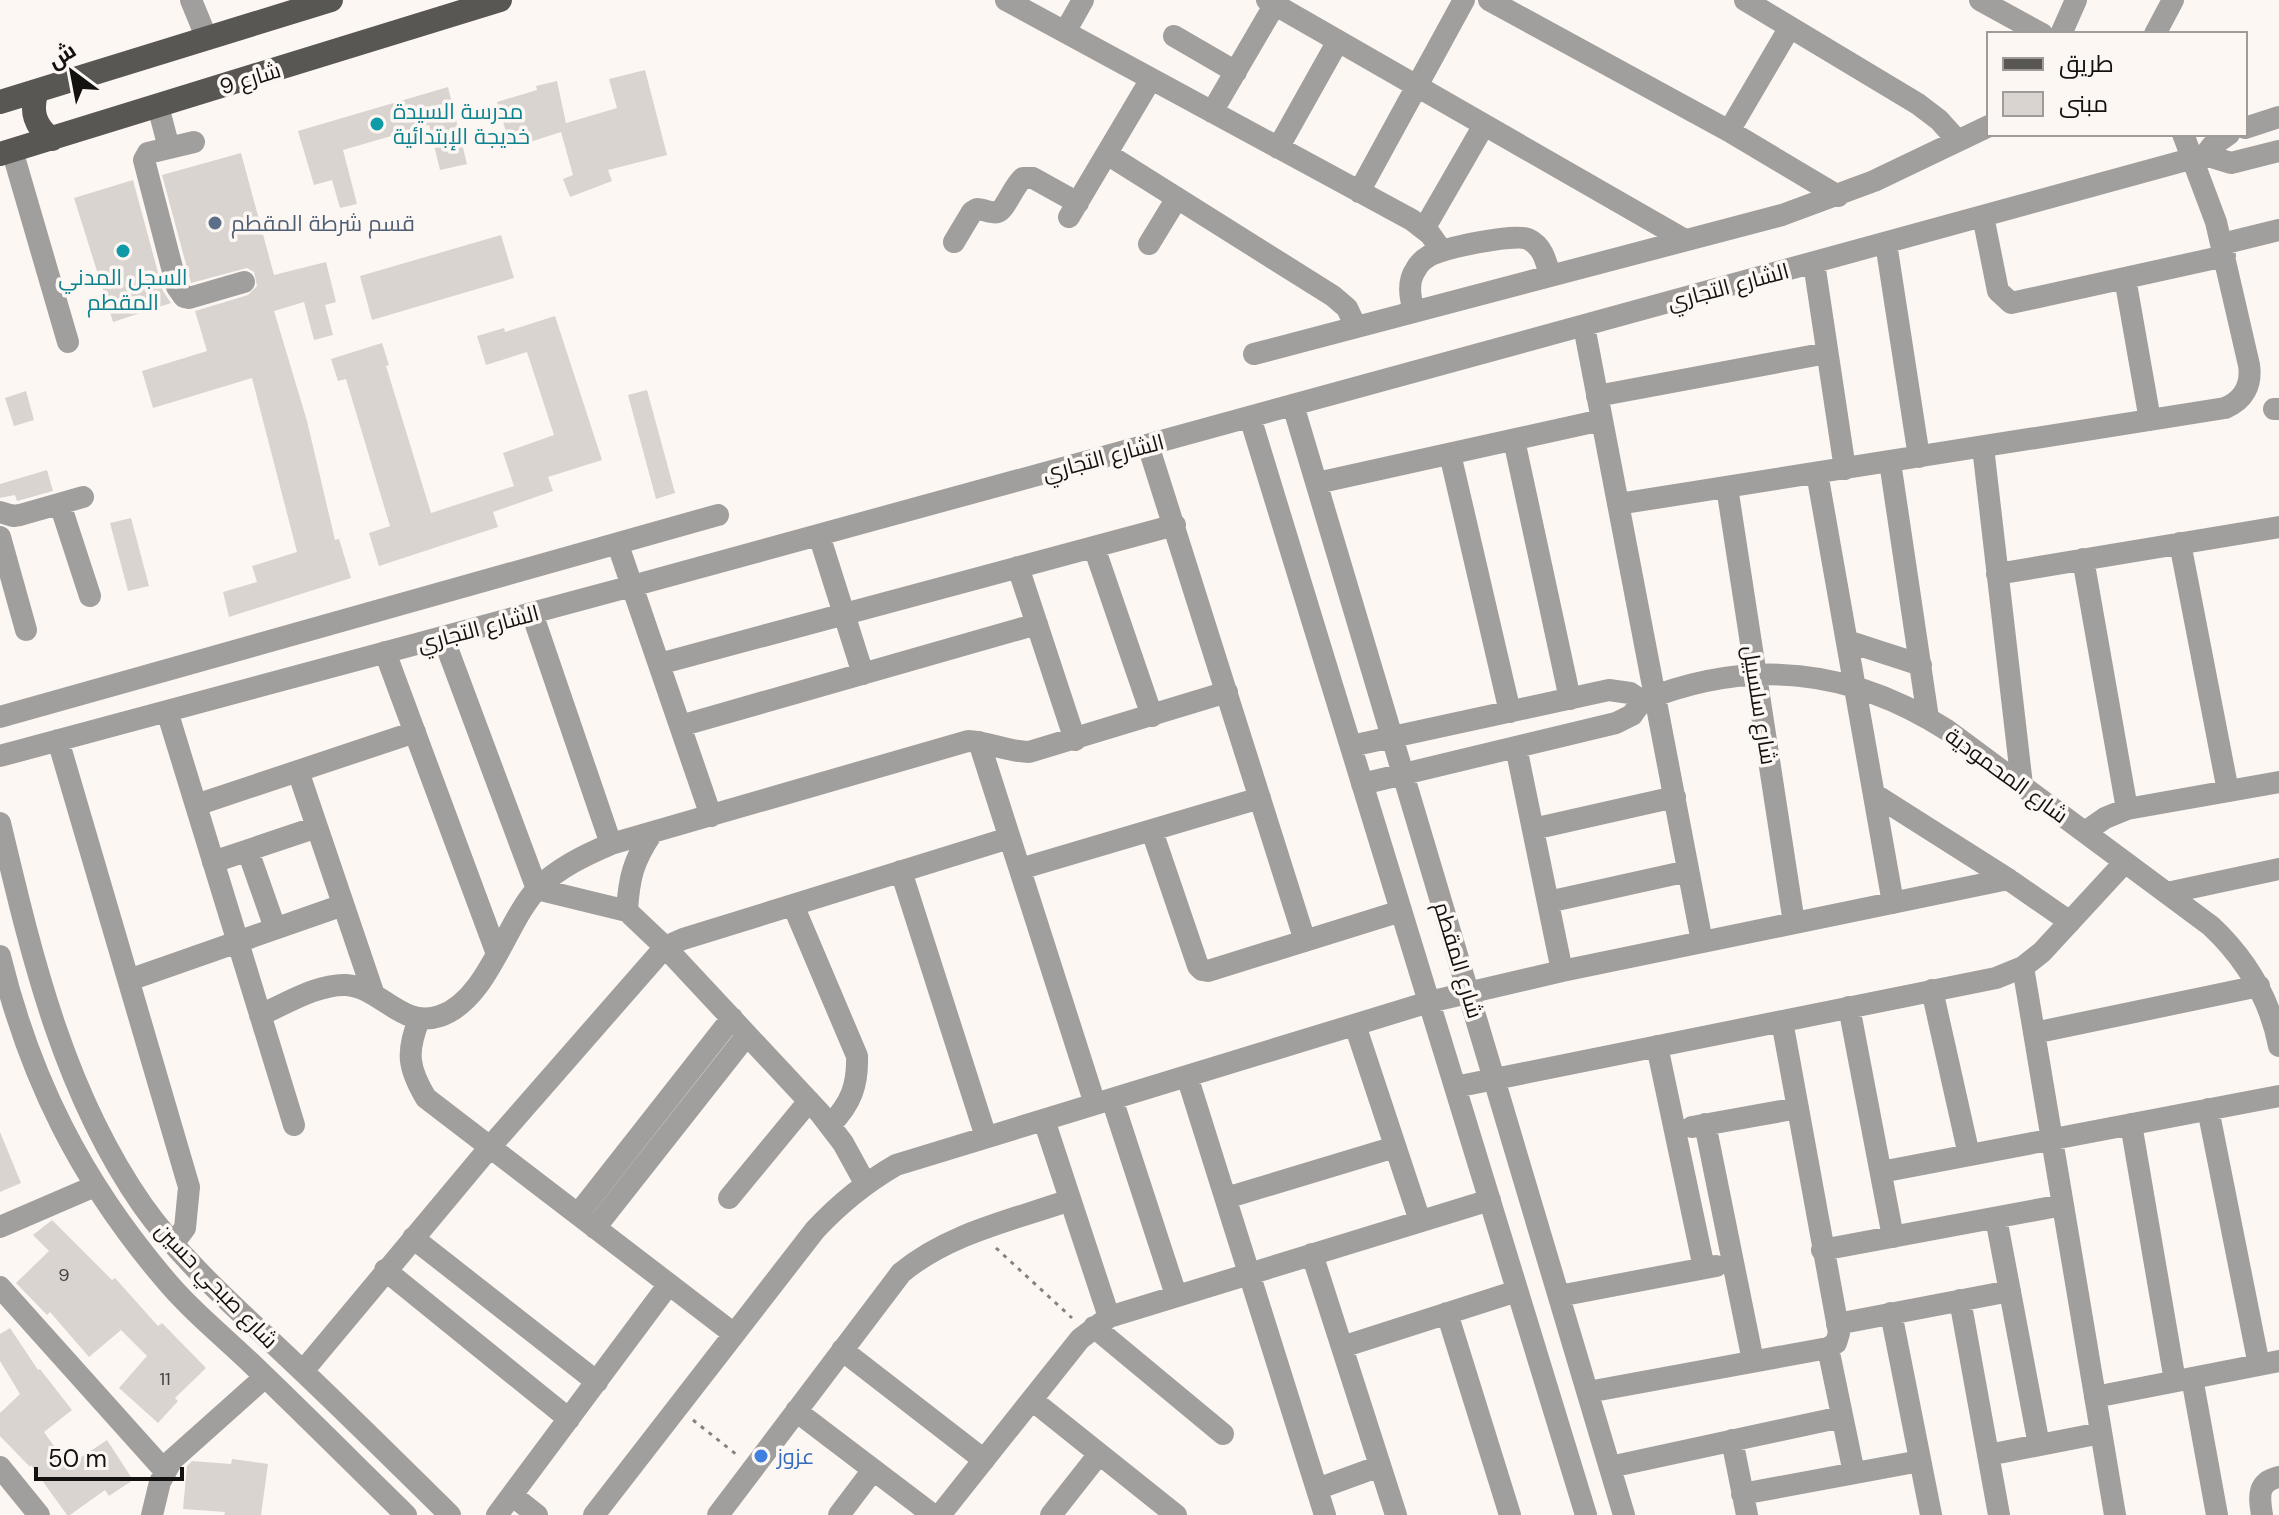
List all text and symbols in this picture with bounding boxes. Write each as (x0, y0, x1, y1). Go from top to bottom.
north arrow (32, 32, 112, 112)
legend (1987, 32, 2247, 136)
text: ش (42, 36, 81, 75)
text: طريق (2059, 48, 2114, 79)
street label: شارع 9 (216, 56, 284, 101)
text: مبنى (2059, 88, 2108, 119)
place label: مدرسة السيدة خديجة الإبتدائية (393, 97, 530, 151)
marker: مدرسة السيدة خديجة الإبتدائية (368, 115, 386, 133)
place label: قسم شرطة المقطم (231, 209, 415, 239)
marker: قسم شرطة المقطم (206, 214, 224, 232)
marker: السجل المدني المقطم (114, 242, 132, 260)
street label: الشارع التجاري (1664, 256, 1793, 319)
place label: السجل المدني المقطم (58, 263, 188, 318)
street label: الشارع التجاري (1039, 427, 1168, 490)
street label: الشارع التجاري (414, 598, 543, 661)
street label: شارع سلسبيل (1736, 643, 1783, 767)
street label: شارع المحمودية (1939, 721, 2074, 830)
street label: شارع المقطم (1426, 898, 1490, 1022)
street label: شارع صبحي حسين (148, 1216, 284, 1356)
house number: 9 (58, 1263, 70, 1287)
house number: 11 (159, 1367, 171, 1391)
scale bar (36, 1431, 182, 1481)
place label: عزوز (775, 1442, 814, 1471)
text: 50 m (48, 1443, 107, 1474)
marker: عزوز (752, 1447, 770, 1465)

